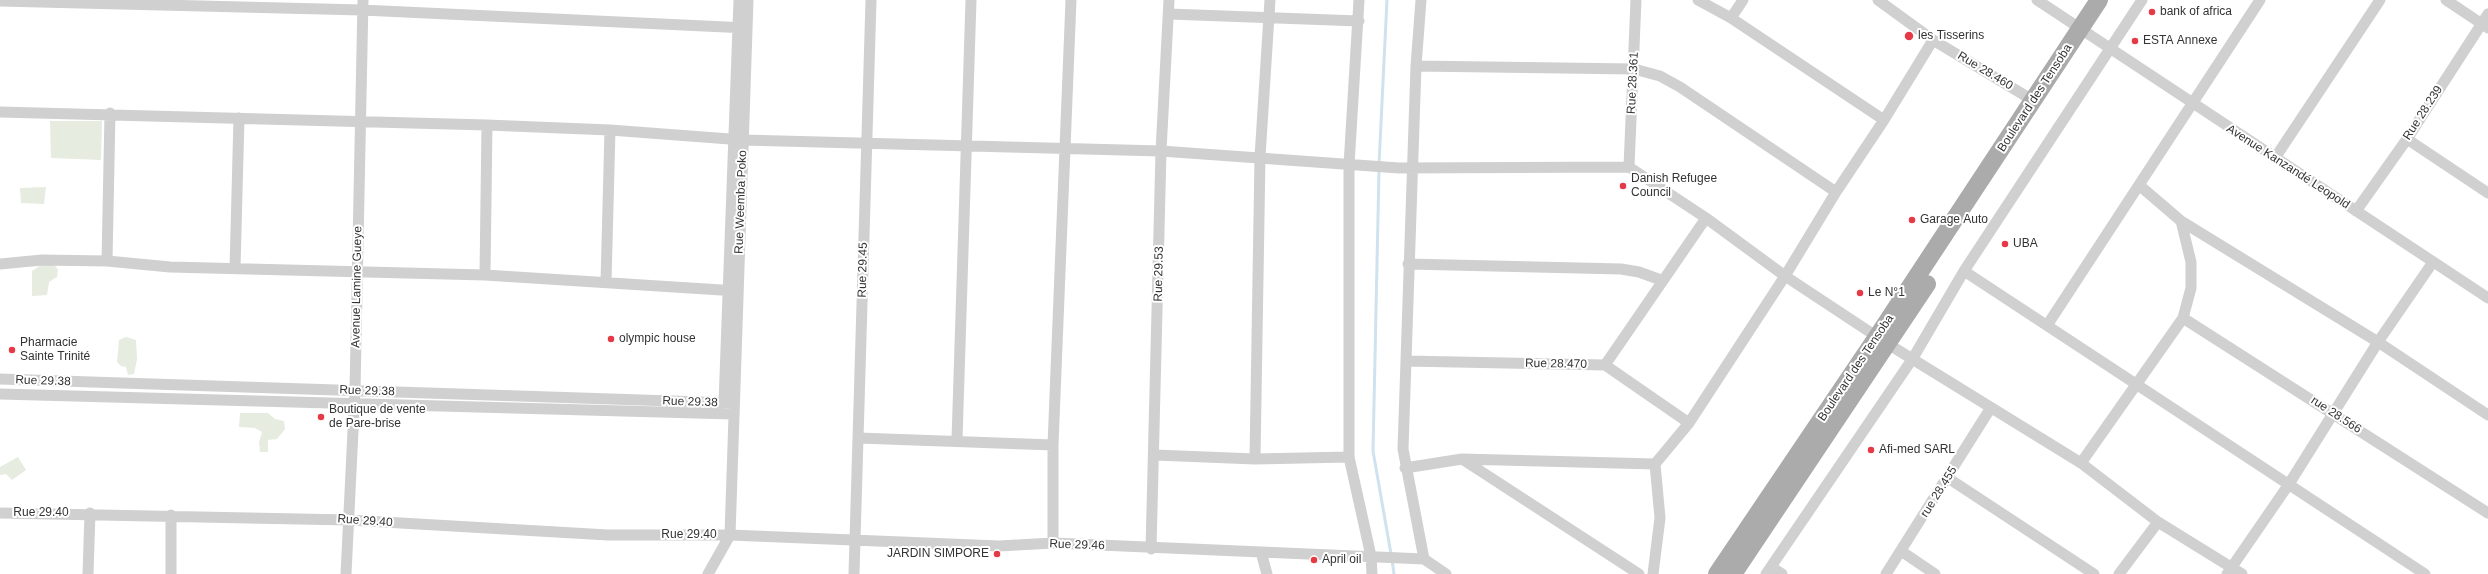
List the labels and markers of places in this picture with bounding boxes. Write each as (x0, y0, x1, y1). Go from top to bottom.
place label: bank of africa (2160, 5, 2232, 19)
marker: bank of africa (2147, 7, 2157, 17)
place label: les Tisserins (1918, 29, 1984, 43)
marker: les Tisserins (1903, 30, 1915, 42)
place label: ESTA Annexe (2143, 34, 2217, 48)
marker: ESTA Annexe (2130, 36, 2140, 46)
place label: Danish Refugee Council (1631, 172, 1717, 200)
marker: Danish Refugee Council (1618, 181, 1628, 191)
place label: Garage Auto (1920, 213, 1988, 227)
marker: Garage Auto (1907, 215, 1917, 225)
place label: UBA (2013, 237, 2038, 251)
marker: UBA (2000, 239, 2010, 249)
place label: Le N°1 (1868, 286, 1905, 300)
marker: Le N°1 (1855, 288, 1865, 298)
place label: olympic house (619, 332, 696, 346)
marker: olympic house (606, 334, 616, 344)
place label: Pharmacie Sainte Trinité (20, 336, 90, 364)
marker: Pharmacie Sainte Trinité (7, 345, 17, 355)
place label: Boutique de vente de Pare-brise (329, 403, 426, 431)
marker: Boutique de vente de Pare-brise (316, 412, 326, 422)
place label: Afi-med SARL (1879, 443, 1955, 457)
marker: Afi-med SARL (1866, 445, 1876, 455)
place label: JARDIN SIMPORE (887, 547, 989, 561)
marker: JARDIN SIMPORE (992, 549, 1002, 559)
place label: April oil (1322, 553, 1361, 567)
marker: April oil (1309, 555, 1319, 565)

